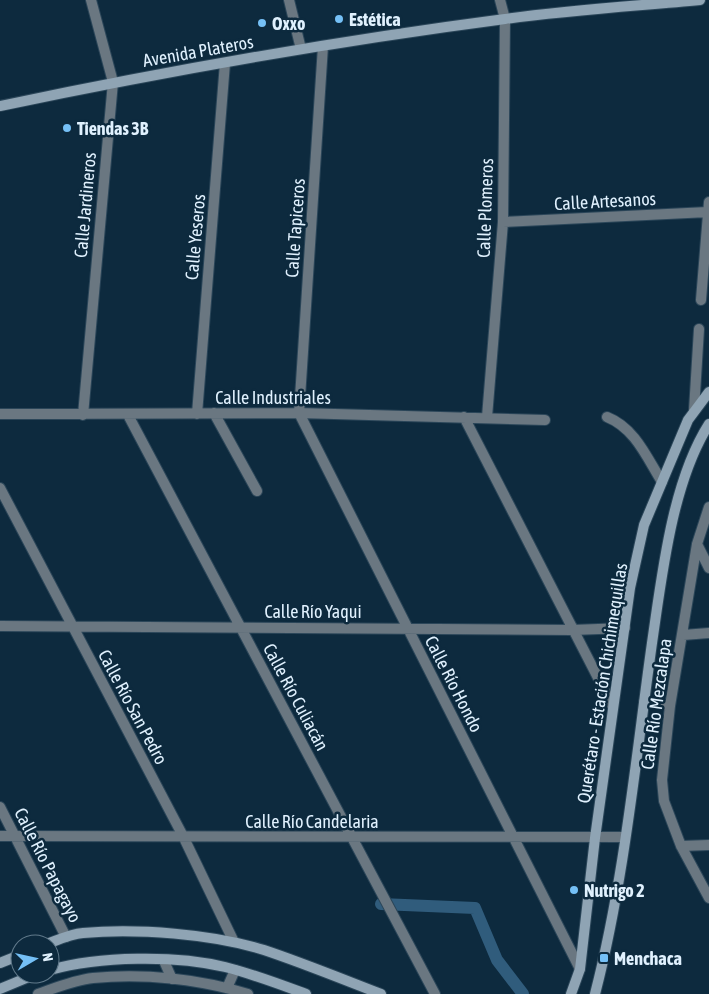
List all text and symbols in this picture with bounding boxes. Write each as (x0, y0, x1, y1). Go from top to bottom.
place label: Estética (349, 9, 401, 30)
place label: Oxxo (272, 13, 305, 34)
marker: Estética (333, 13, 345, 25)
marker: Oxxo (256, 17, 268, 29)
street label: Avenida Plateros (141, 31, 255, 71)
place label: Tiendas 3B (77, 118, 149, 139)
marker: Tiendas 3B (61, 122, 73, 134)
street label: Calle Jardineros (70, 151, 100, 259)
street label: Calle Plomeros (473, 158, 497, 258)
street label: Calle Tapiceros (281, 178, 309, 278)
street label: Calle Artesanos (554, 188, 656, 214)
street label: Calle Yeseros (181, 193, 209, 281)
street label: Calle Industriales (215, 387, 331, 408)
street label: Querétaro - Estación Chichimequillas (573, 561, 631, 805)
street label: Calle Río Yaqui (264, 601, 362, 622)
street label: Calle Río Hondo (421, 632, 487, 736)
street label: Calle Río Mezcalapa (636, 637, 676, 771)
street label: Calle Río Culiacán (259, 640, 333, 754)
street label: Calle Río San Pedro (94, 646, 172, 768)
street label: Calle Río Papagayo (10, 804, 86, 926)
street label: Calle Río Candelaria (245, 811, 379, 832)
place label: Nutrigo 2 (584, 880, 645, 901)
marker: Nutrigo 2 (568, 884, 580, 896)
north arrow (10, 934, 60, 984)
place label: Menchaca (614, 948, 682, 969)
text: N (39, 952, 56, 962)
marker: Menchaca (598, 952, 610, 964)

